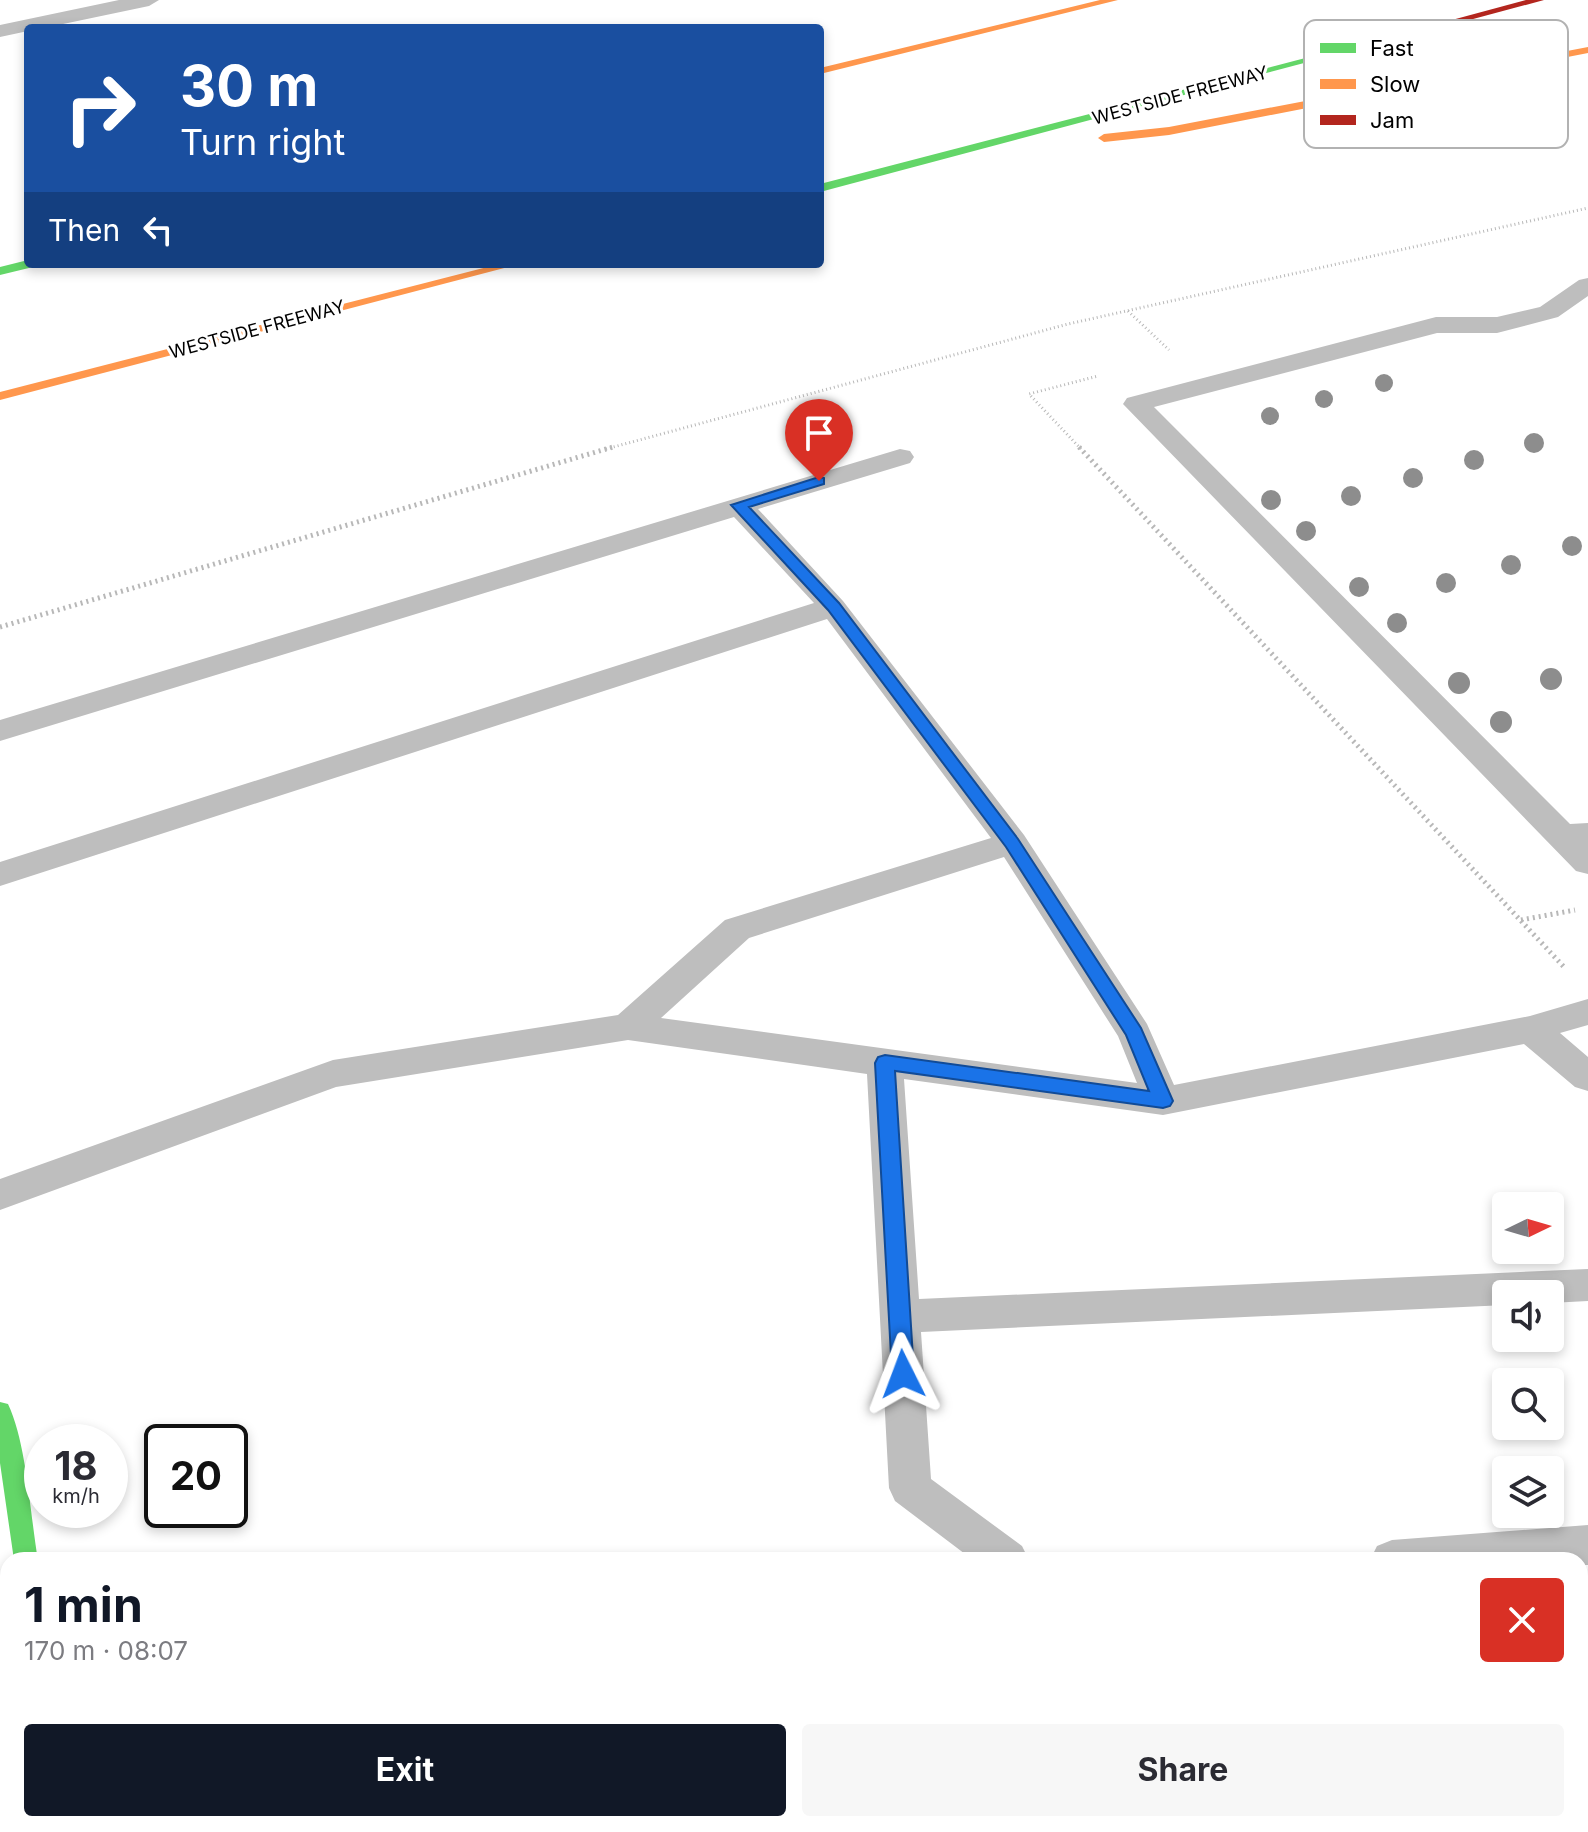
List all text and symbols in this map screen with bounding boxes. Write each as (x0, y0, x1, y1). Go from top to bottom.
legend (1304, 20, 1568, 148)
text: Fast (1370, 35, 1414, 61)
text: 30 m (180, 52, 318, 120)
icon: right (48, 56, 152, 160)
street label: WESTSIDE FREEWAY (1090, 61, 1270, 129)
text: Slow (1370, 71, 1420, 97)
text: Jam (1370, 107, 1414, 133)
text: Turn right (180, 120, 345, 164)
icon: left (136, 208, 180, 252)
text: Then (48, 212, 120, 248)
street label: WESTSIDE FREEWAY (167, 295, 347, 363)
pin (785, 399, 853, 481)
icon: arrive (797, 411, 841, 455)
north arrow (1492, 1192, 1564, 1264)
map controls (1492, 1192, 1564, 1528)
button: sound (1492, 1280, 1564, 1352)
position arrow (861, 1332, 945, 1416)
button: search (1492, 1368, 1564, 1440)
speed limit sign: 20 (144, 1424, 248, 1528)
text: 18 (54, 1441, 98, 1490)
button: layers (1492, 1456, 1564, 1528)
text: km/h (52, 1484, 100, 1508)
text: 1 min (24, 1575, 143, 1634)
button: close (1480, 1578, 1564, 1662)
text: 170 m · 08:07 (24, 1635, 188, 1666)
button: Exit (24, 1724, 786, 1816)
button: Share (802, 1724, 1564, 1816)

